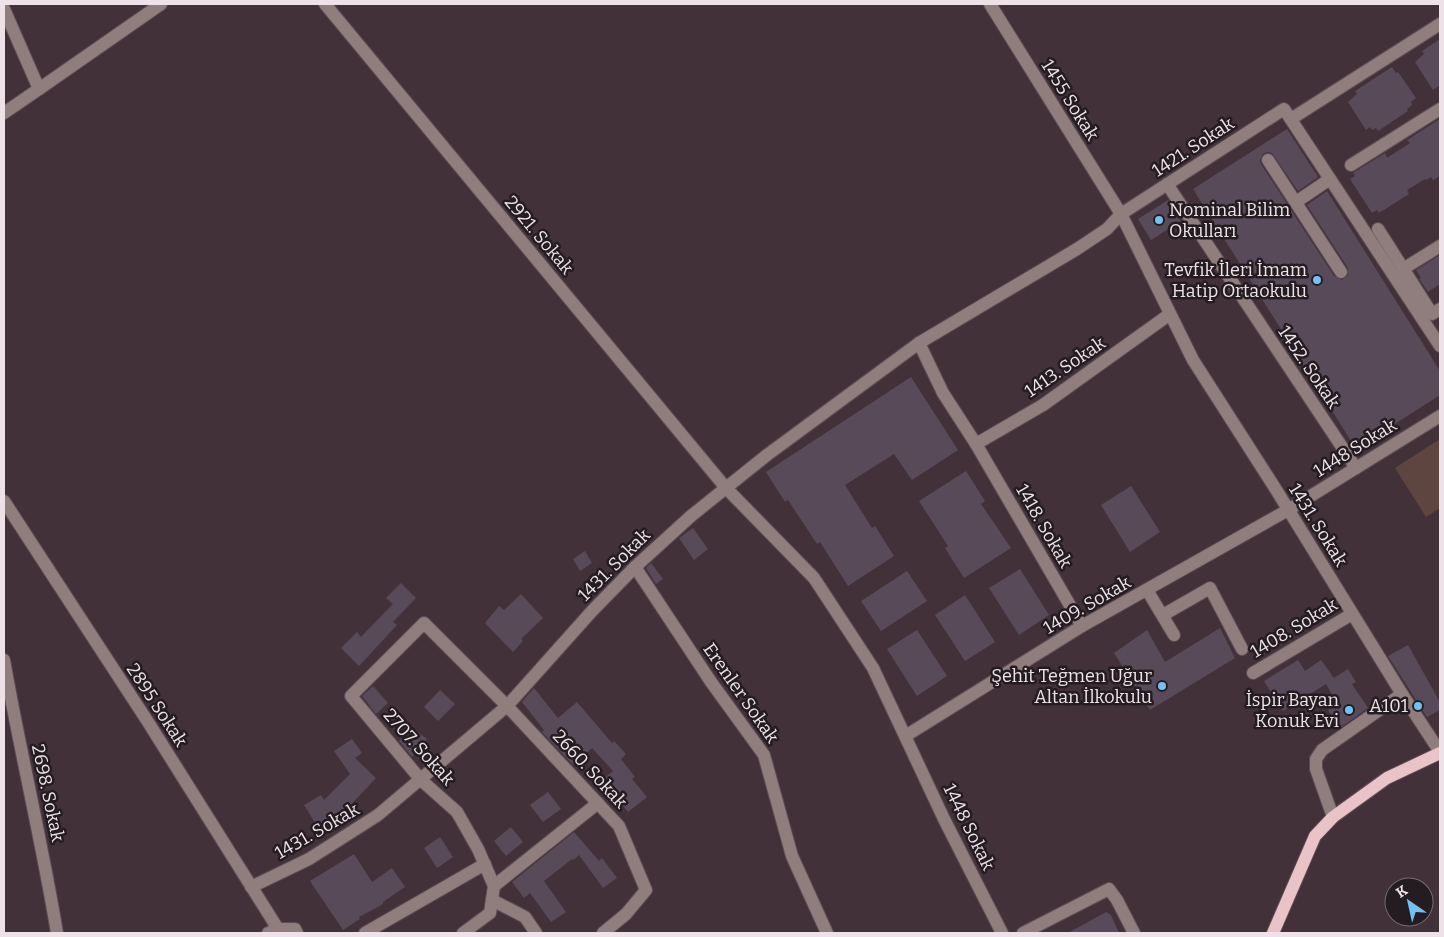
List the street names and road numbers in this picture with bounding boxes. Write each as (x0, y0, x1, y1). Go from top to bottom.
street label: 1455 Sokak (1036, 55, 1104, 145)
street label: 1421. Sokak (1148, 112, 1239, 182)
street label: 2921. Sokak (500, 191, 579, 279)
street label: 1452. Sokak (1273, 321, 1345, 413)
street label: 1413. Sokak (1020, 332, 1110, 402)
street label: 1448 Sokak (1310, 413, 1401, 482)
street label: 1418. Sokak (1011, 480, 1077, 573)
street label: 1431. Sokak (1284, 480, 1353, 571)
street label: 1431. Sokak (573, 524, 655, 606)
street label: 1409. Sokak (1039, 571, 1135, 639)
street label: 1408. Sokak (1247, 593, 1342, 663)
street label: Erenler Sokak (698, 639, 784, 748)
street label: 2895 Sokak (122, 659, 193, 752)
street label: 2707. Sokak (379, 704, 460, 790)
street label: 2660. Sokak (548, 725, 633, 813)
street label: 2698. Sokak (27, 742, 69, 844)
street label: 1448 Sokak (939, 780, 1000, 875)
street label: 1431. Sokak (271, 798, 364, 864)

